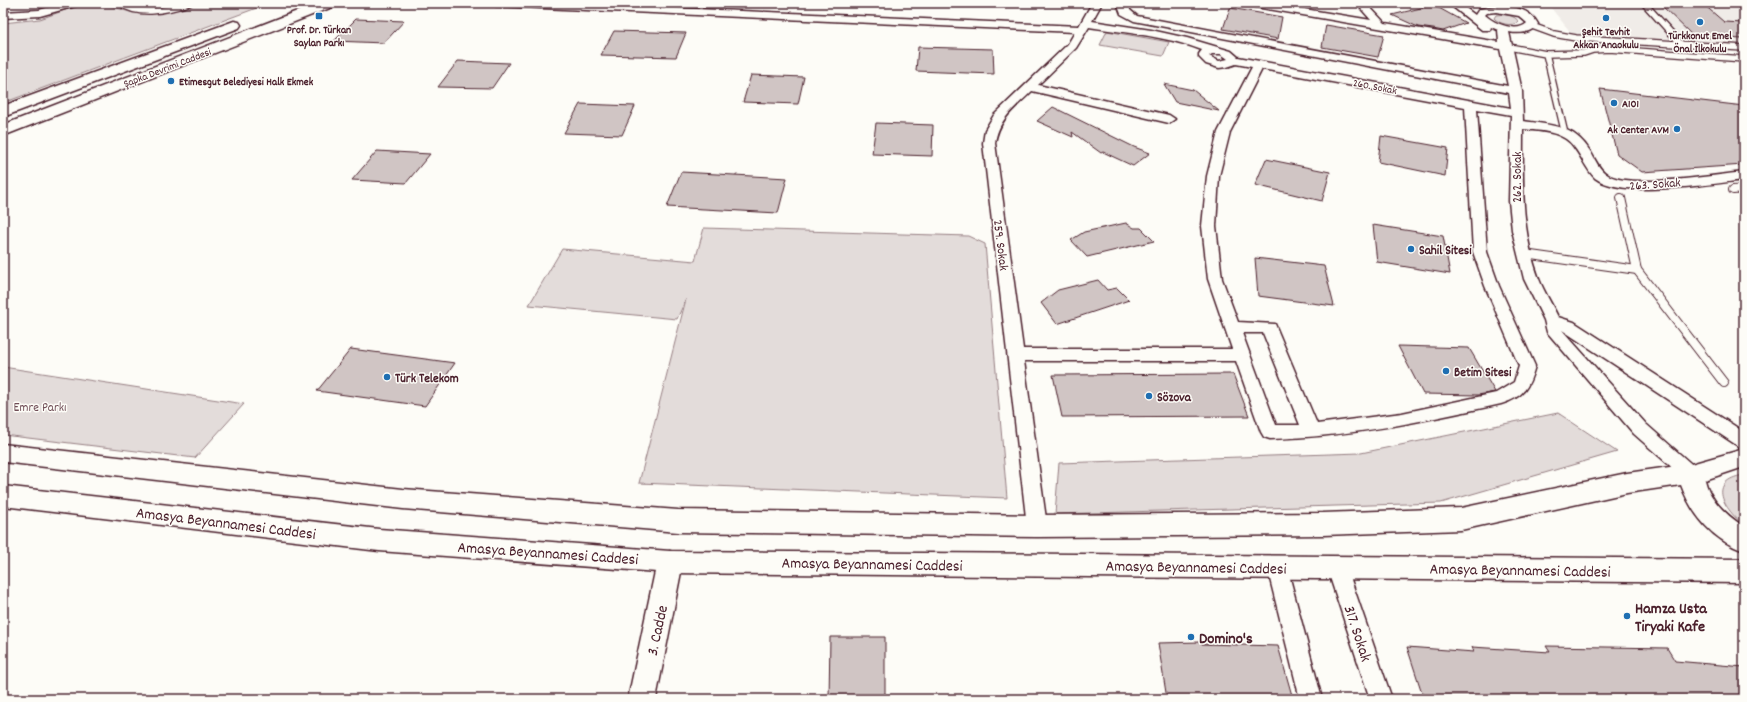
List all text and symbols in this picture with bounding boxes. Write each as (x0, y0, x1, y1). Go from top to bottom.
marker: Prof. Dr. Türkan Saylan Parkı (314, 11, 324, 21)
marker: Şehit Tevhit Akkan Anaokulu (1601, 13, 1611, 23)
marker: Türkkonut Emel Önal İlkokulu (1695, 17, 1705, 27)
place label: Prof. Dr. Türkan Saylan Parkı (287, 23, 351, 52)
place label: Şehit Tevhit Akkan Anaokulu (1573, 25, 1639, 54)
place label: Türkkonut Emel Önal İlkokulu (1668, 29, 1732, 58)
street label: Şapka Devrimi Caddesi (122, 45, 214, 93)
place label: Etimesgut Belediyesi Halk Ekmek (179, 75, 314, 91)
marker: Etimesgut Belediyesi Halk Ekmek (166, 76, 176, 86)
street label: 260. Sokak (1351, 76, 1398, 100)
place label: A101 (1622, 97, 1639, 113)
marker: A101 (1609, 98, 1619, 108)
place label: Ak Center AVM (1607, 123, 1670, 139)
marker: Ak Center AVM (1672, 124, 1682, 134)
street label: 262. Sokak (1509, 151, 1528, 203)
street label: 263. Sokak (1629, 174, 1681, 197)
street label: 259. Sokak (987, 219, 1012, 272)
place label: Sahil Sitesi (1419, 242, 1472, 261)
marker: Sahil Sitesi (1406, 244, 1416, 254)
place label: Betim Sitesi (1454, 364, 1512, 383)
marker: Betim Sitesi (1441, 366, 1451, 376)
place label: Türk Telekom (395, 370, 459, 389)
marker: Türk Telekom (382, 372, 392, 382)
place label: Sözova (1157, 389, 1192, 408)
marker: Sözova (1144, 391, 1154, 401)
park label: Emre Parkı (14, 399, 66, 418)
street label: Amasya Beyannamesi Caddesi (134, 502, 317, 547)
street label: Amasya Beyannamesi Caddesi (457, 537, 639, 572)
street label: Amasya Beyannamesi Caddesi (781, 552, 963, 579)
street label: Amasya Beyannamesi Caddesi (1105, 555, 1287, 582)
street label: Amasya Beyannamesi Caddesi (1429, 558, 1611, 585)
place label: Hamza Usta Tiryaki Kafe (1635, 598, 1708, 639)
street label: 3. Cadde (642, 603, 675, 658)
street label: 317. Sokak (1337, 603, 1376, 665)
marker: Hamza Usta Tiryaki Kafe (1622, 611, 1632, 621)
place label: Domino's (1199, 628, 1253, 651)
marker: Domino's (1186, 632, 1196, 642)

